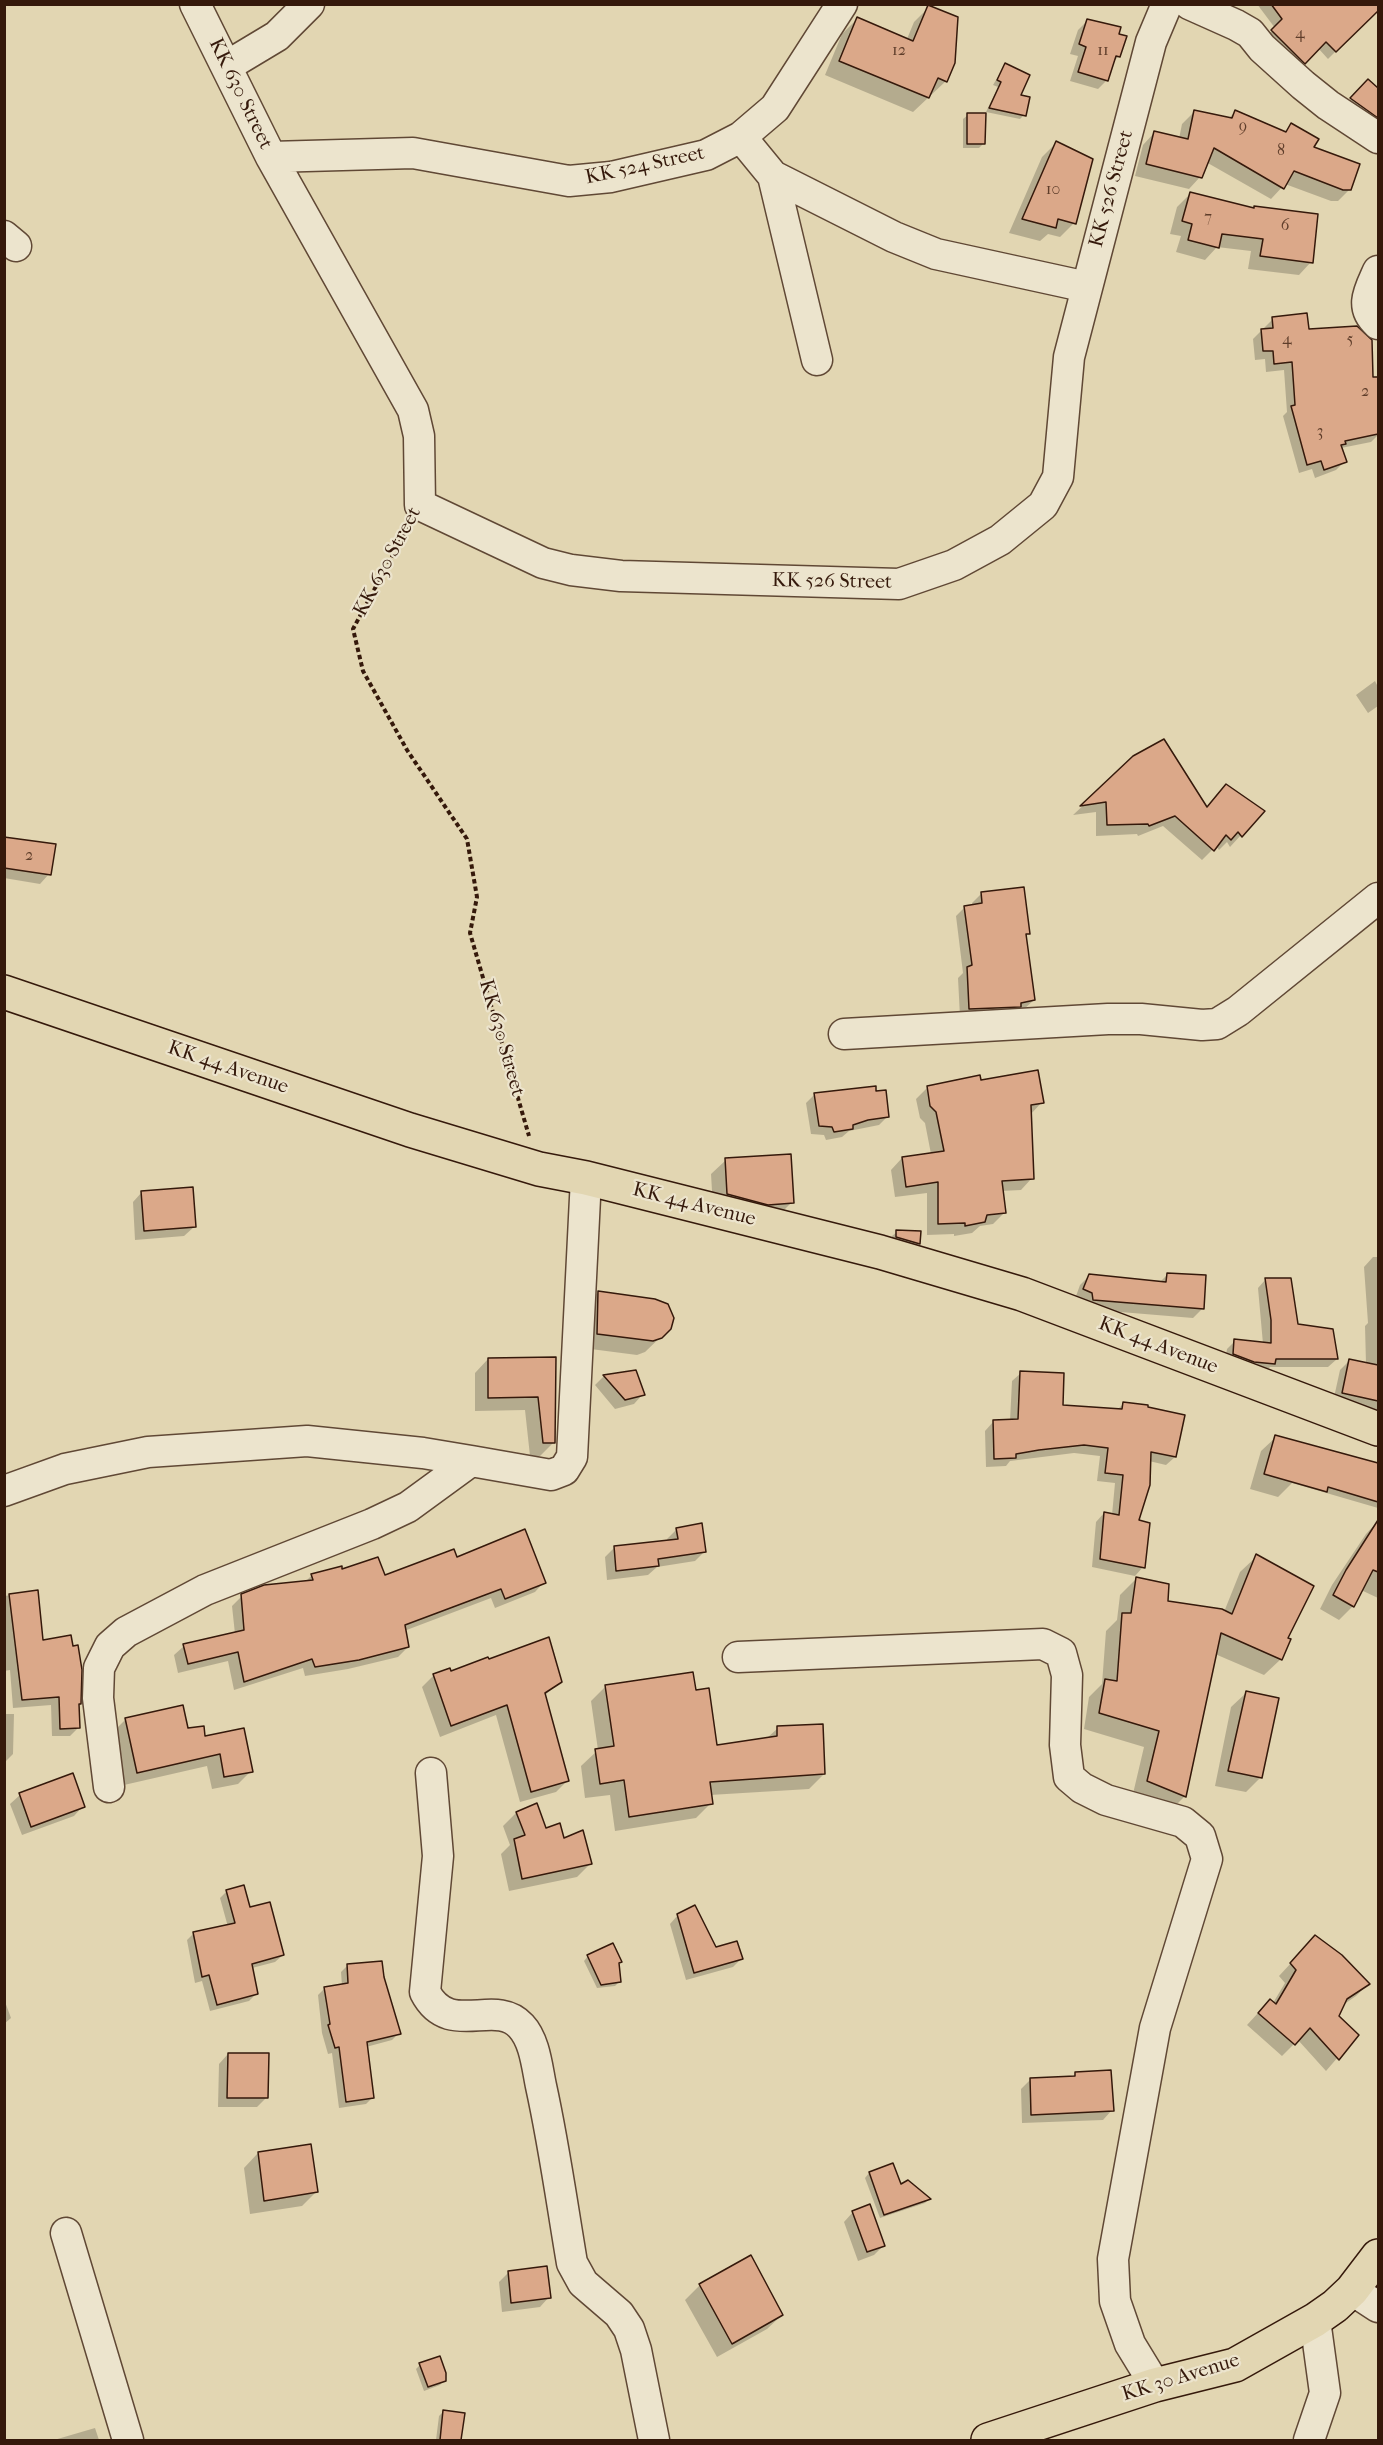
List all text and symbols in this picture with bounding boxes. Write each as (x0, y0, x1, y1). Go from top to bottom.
house number: 4 (1295, 24, 1305, 44)
street label: KK 630 Street (203, 35, 277, 153)
house number: 12 (892, 41, 906, 61)
house number: 11 (1097, 41, 1109, 61)
house number: 9 (1239, 117, 1247, 137)
street label: KK 526 Street (1085, 128, 1139, 250)
house number: 8 (1277, 141, 1285, 161)
street label: KK 524 Street (583, 142, 707, 190)
house number: 10 (1046, 180, 1060, 200)
house number: 7 (1204, 208, 1212, 228)
house number: 6 (1281, 216, 1289, 236)
house number: 4 (1282, 330, 1292, 350)
house number: 5 (1347, 330, 1353, 350)
house number: 2 (1361, 382, 1369, 402)
house number: 3 (1317, 422, 1323, 442)
street label: KK 630 Street (349, 503, 427, 621)
street label: KK 526 Street (772, 569, 892, 595)
house number: 2 (25, 846, 33, 866)
street label: KK 630 Street (473, 977, 529, 1099)
street label: KK 44 Avenue (165, 1036, 291, 1100)
street label: KK 44 Avenue (630, 1178, 758, 1232)
street label: KK 44 Avenue (1095, 1312, 1221, 1380)
street label: KK 30 Avenue (1119, 2349, 1243, 2407)

